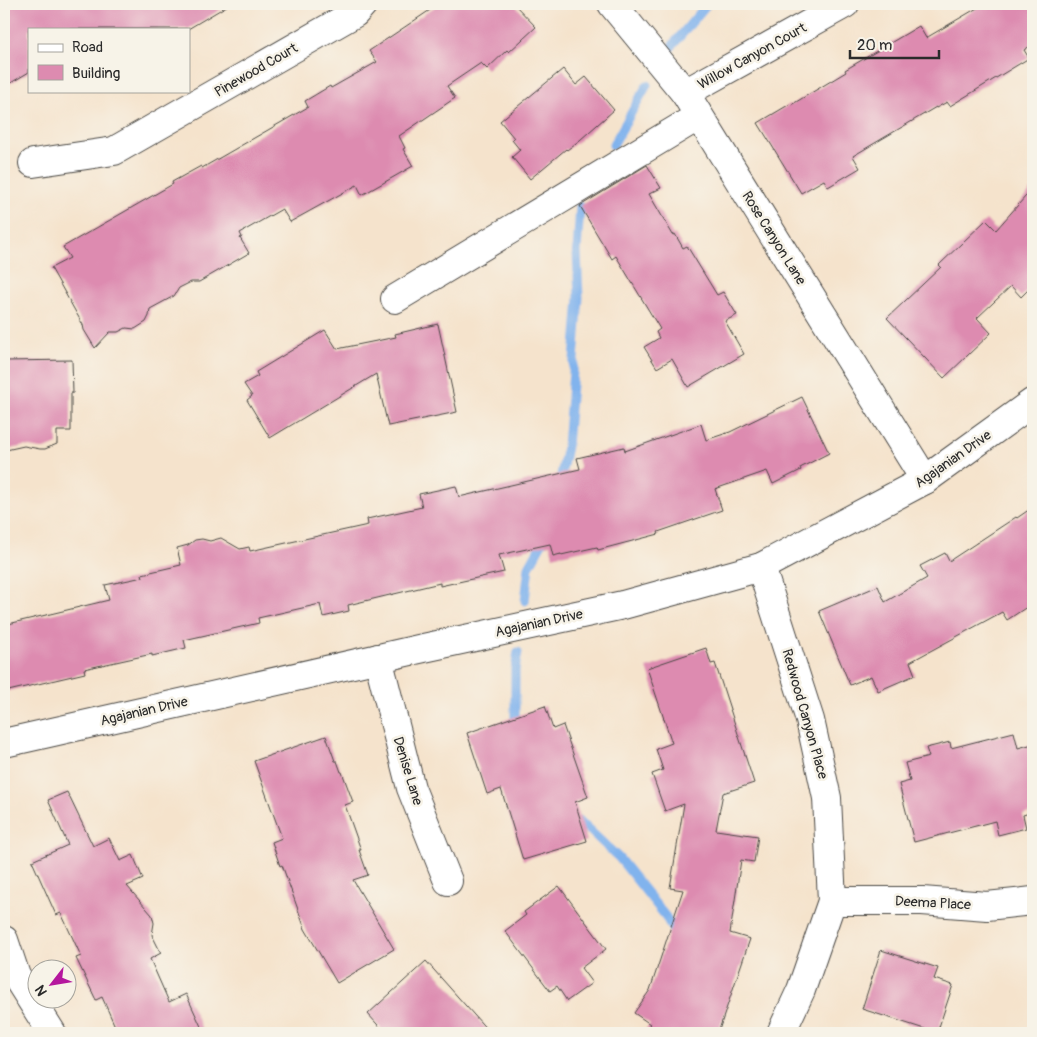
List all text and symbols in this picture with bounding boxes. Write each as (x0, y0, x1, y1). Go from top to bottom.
street label: Willow Canyon Court (695, 19, 810, 93)
legend (28, 28, 190, 92)
scale bar (850, 28, 938, 60)
text: 20 m (857, 36, 892, 55)
text: Road (72, 38, 103, 57)
street label: Pinewood Court (211, 39, 301, 101)
text: Building (72, 64, 120, 83)
street label: Rose Canyon Lane (738, 188, 810, 288)
street label: Agajanian Drive (912, 426, 995, 492)
street label: Agajanian Drive (494, 605, 585, 641)
street label: Redwood Canyon Place (778, 647, 832, 781)
street label: Agajanian Drive (99, 693, 190, 729)
street label: Denise Lane (390, 735, 427, 807)
street label: Deema Place (895, 893, 971, 913)
north arrow (28, 960, 78, 1010)
text: N (32, 982, 51, 999)

